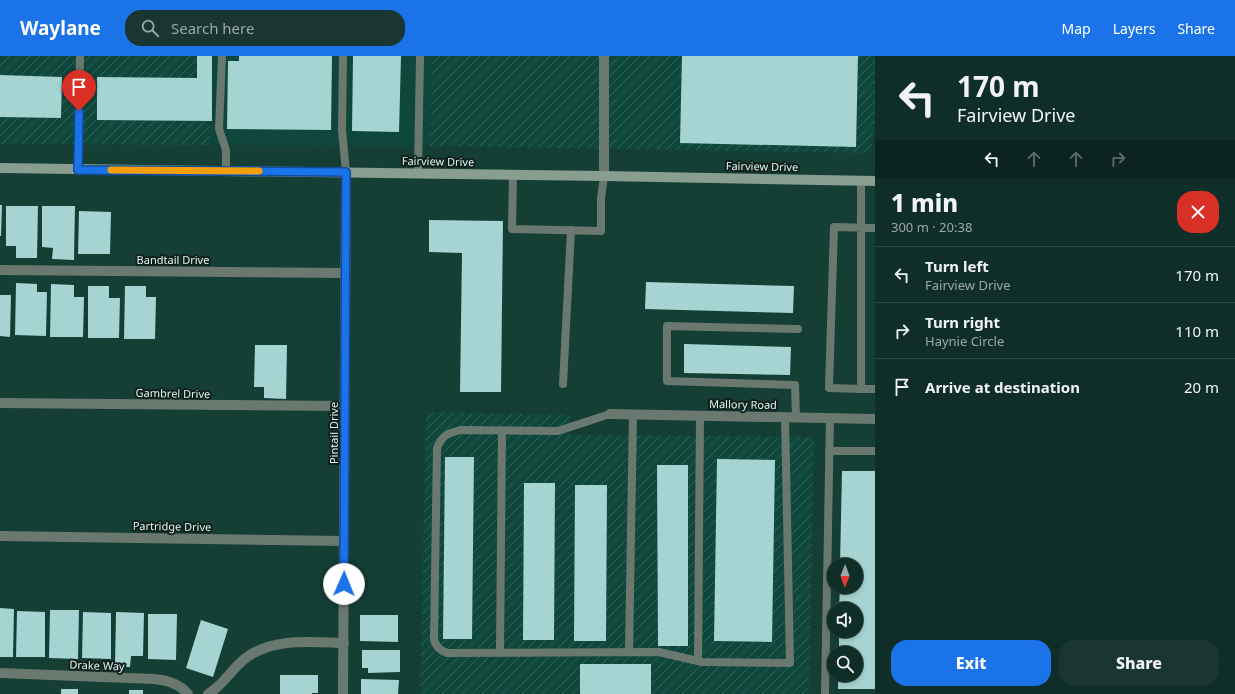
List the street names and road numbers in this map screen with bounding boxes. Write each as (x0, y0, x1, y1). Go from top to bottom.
street label: Fairview Drive (402, 153, 474, 169)
street label: Fairview Drive (726, 158, 798, 174)
street label: Bandtail Drive (137, 252, 209, 267)
street label: Gambrel Drive (136, 385, 210, 401)
street label: Mallory Road (709, 396, 777, 412)
street label: Pintail Drive (326, 402, 341, 464)
street label: Partridge Drive (133, 518, 211, 534)
street label: Drake Way (69, 657, 125, 673)

